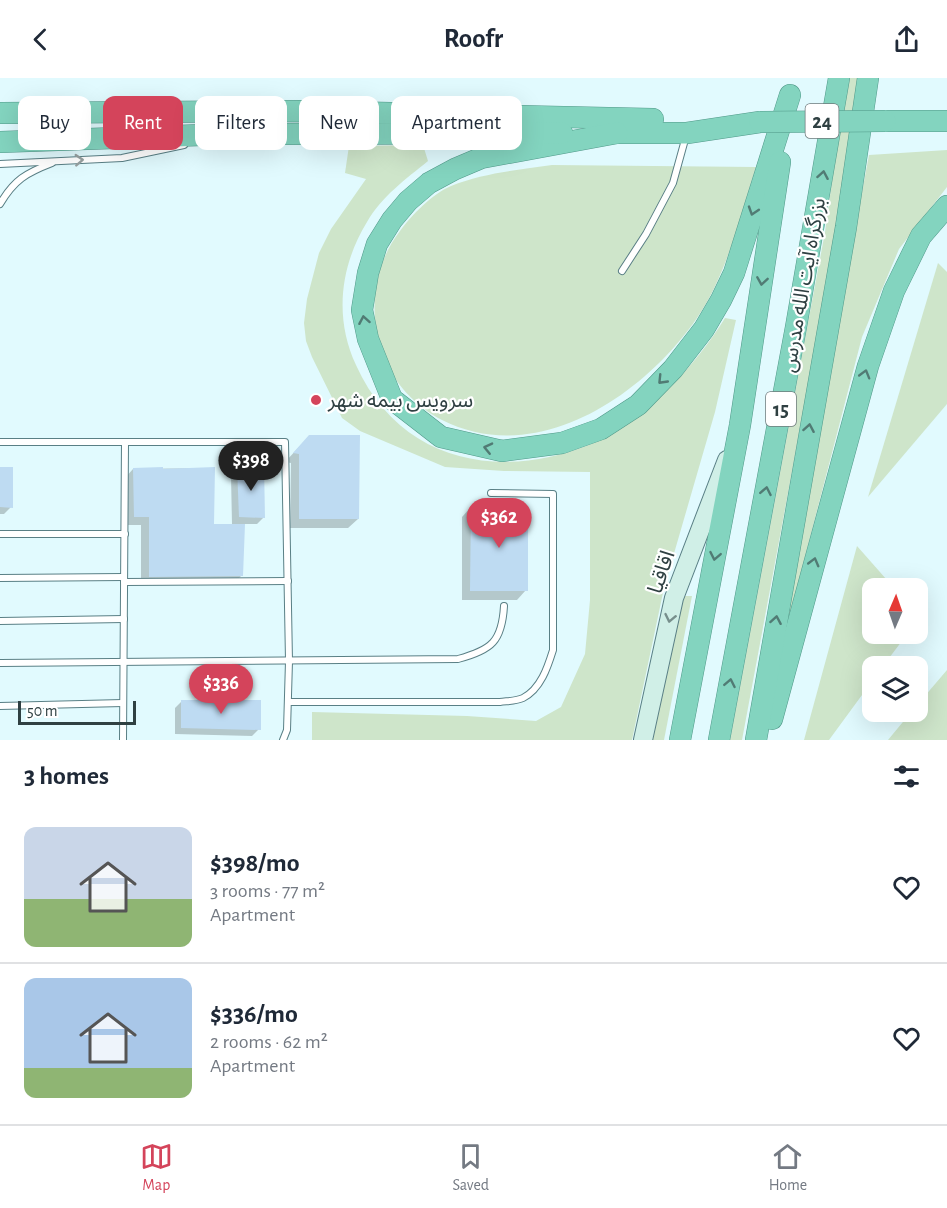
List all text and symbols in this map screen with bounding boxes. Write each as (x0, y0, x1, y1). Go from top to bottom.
icon: back (24, 23, 57, 56)
icon: share (890, 23, 923, 56)
text: Roofr (444, 25, 503, 52)
chip: Buy (18, 96, 91, 150)
chip: Rent (103, 96, 183, 150)
chip: Filters (195, 96, 287, 150)
chip: New (299, 96, 379, 150)
chip: Apartment (391, 96, 522, 150)
road number: 24 (806, 104, 838, 138)
one-way arrow (75, 154, 84, 167)
one-way arrow (816, 170, 829, 180)
street label: بزرگراه آیت الله مدرس (776, 196, 830, 374)
one-way arrow (748, 205, 761, 216)
one-way arrow (756, 277, 768, 286)
one-way arrow (358, 315, 371, 325)
one-way arrow (858, 369, 871, 379)
one-way arrow (659, 373, 670, 384)
place label: سرویس بیمه شهر (327, 390, 473, 412)
road number: 15 (766, 392, 796, 426)
marker: سرویس بیمه شهر (309, 393, 323, 407)
one-way arrow (802, 423, 815, 433)
pin: $398 (215, 441, 287, 492)
one-way arrow (484, 443, 494, 456)
text: $398 (232, 450, 270, 470)
one-way arrow (759, 486, 772, 496)
pin: $362 (463, 498, 535, 549)
text: $362 (481, 507, 517, 527)
street label: اقاقیا (644, 548, 679, 596)
one-way arrow (709, 551, 722, 561)
one-way arrow (807, 557, 820, 567)
north arrow (862, 578, 928, 644)
map controls (862, 578, 928, 722)
one-way arrow (664, 612, 677, 622)
one-way arrow (770, 616, 782, 625)
button: layers (862, 656, 928, 722)
pin: $336 (185, 664, 257, 715)
text: $336 (203, 673, 239, 693)
one-way arrow (723, 678, 736, 688)
scale bar (18, 698, 136, 726)
text: 50 m (27, 703, 58, 719)
icon: filters (890, 760, 923, 793)
text: 3 homes (24, 763, 109, 789)
text: $398/mo (210, 850, 300, 876)
icon: home (72, 851, 144, 923)
icon: heart (890, 871, 923, 904)
text: 3 rooms · 77 m² (210, 881, 325, 901)
text: Apartment (210, 905, 295, 925)
text: $336/mo (210, 1001, 298, 1027)
icon: home (72, 1002, 144, 1074)
icon: heart (890, 1022, 923, 1055)
text: 2 rooms · 62 m² (210, 1032, 328, 1052)
text: Apartment (210, 1056, 295, 1076)
tab: Map (140, 1140, 173, 1195)
tab: Saved (452, 1140, 489, 1195)
tab: Home (769, 1140, 807, 1195)

